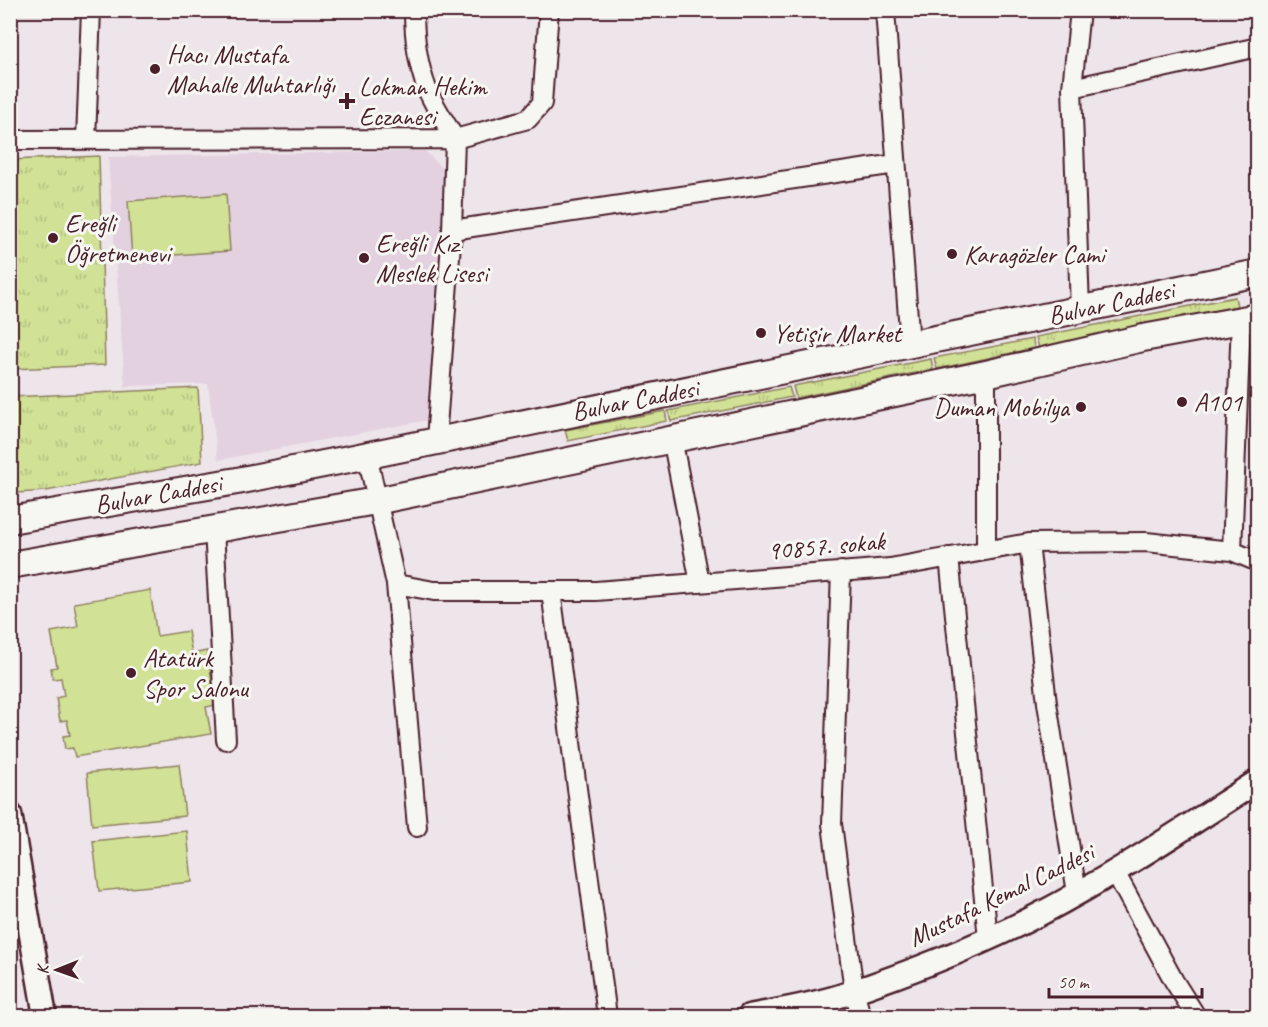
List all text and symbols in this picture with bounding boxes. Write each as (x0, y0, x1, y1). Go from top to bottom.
place label: Hacı Mustafa Mahalle Muhtarlığı (167, 38, 336, 101)
marker: Hacı Mustafa Mahalle Muhtarlığı (148, 62, 162, 76)
place label: Lokman Hekim Eczanesi (359, 70, 489, 133)
marker: Lokman Hekim Eczanesi (340, 94, 354, 108)
place label: Ereğli Öğretmenevi (65, 207, 173, 270)
place label: Ereğli Kız Meslek Lisesi (376, 227, 491, 290)
marker: Ereğli Öğretmenevi (46, 231, 60, 245)
place label: Karagözler Cami (964, 238, 1107, 271)
marker: Karagözler Cami (945, 247, 959, 261)
marker: Ereğli Kız Meslek Lisesi (357, 251, 371, 265)
street label: Bulvar Caddesi (1045, 273, 1180, 332)
place label: Yetişir Market (773, 317, 903, 350)
marker: Yetişir Market (754, 326, 768, 340)
street label: Bulvar Caddesi (569, 371, 704, 428)
place label: A101 (1194, 386, 1243, 419)
place label: Duman Mobilya (934, 391, 1071, 424)
marker: A101 (1175, 395, 1189, 409)
marker: Duman Mobilya (1074, 400, 1088, 414)
street label: Bulvar Caddesi (92, 466, 227, 521)
street label: 90857. sokak (766, 524, 888, 568)
place label: Atatürk Spor Salonu (143, 642, 249, 705)
marker: Atatürk Spor Salonu (124, 666, 138, 680)
street label: Mustafa Kemal Caddesi (903, 834, 1102, 954)
north arrow (27, 940, 87, 1000)
scale bar (1049, 961, 1202, 999)
text: K (33, 962, 53, 974)
text: 50 m (1058, 971, 1091, 993)

